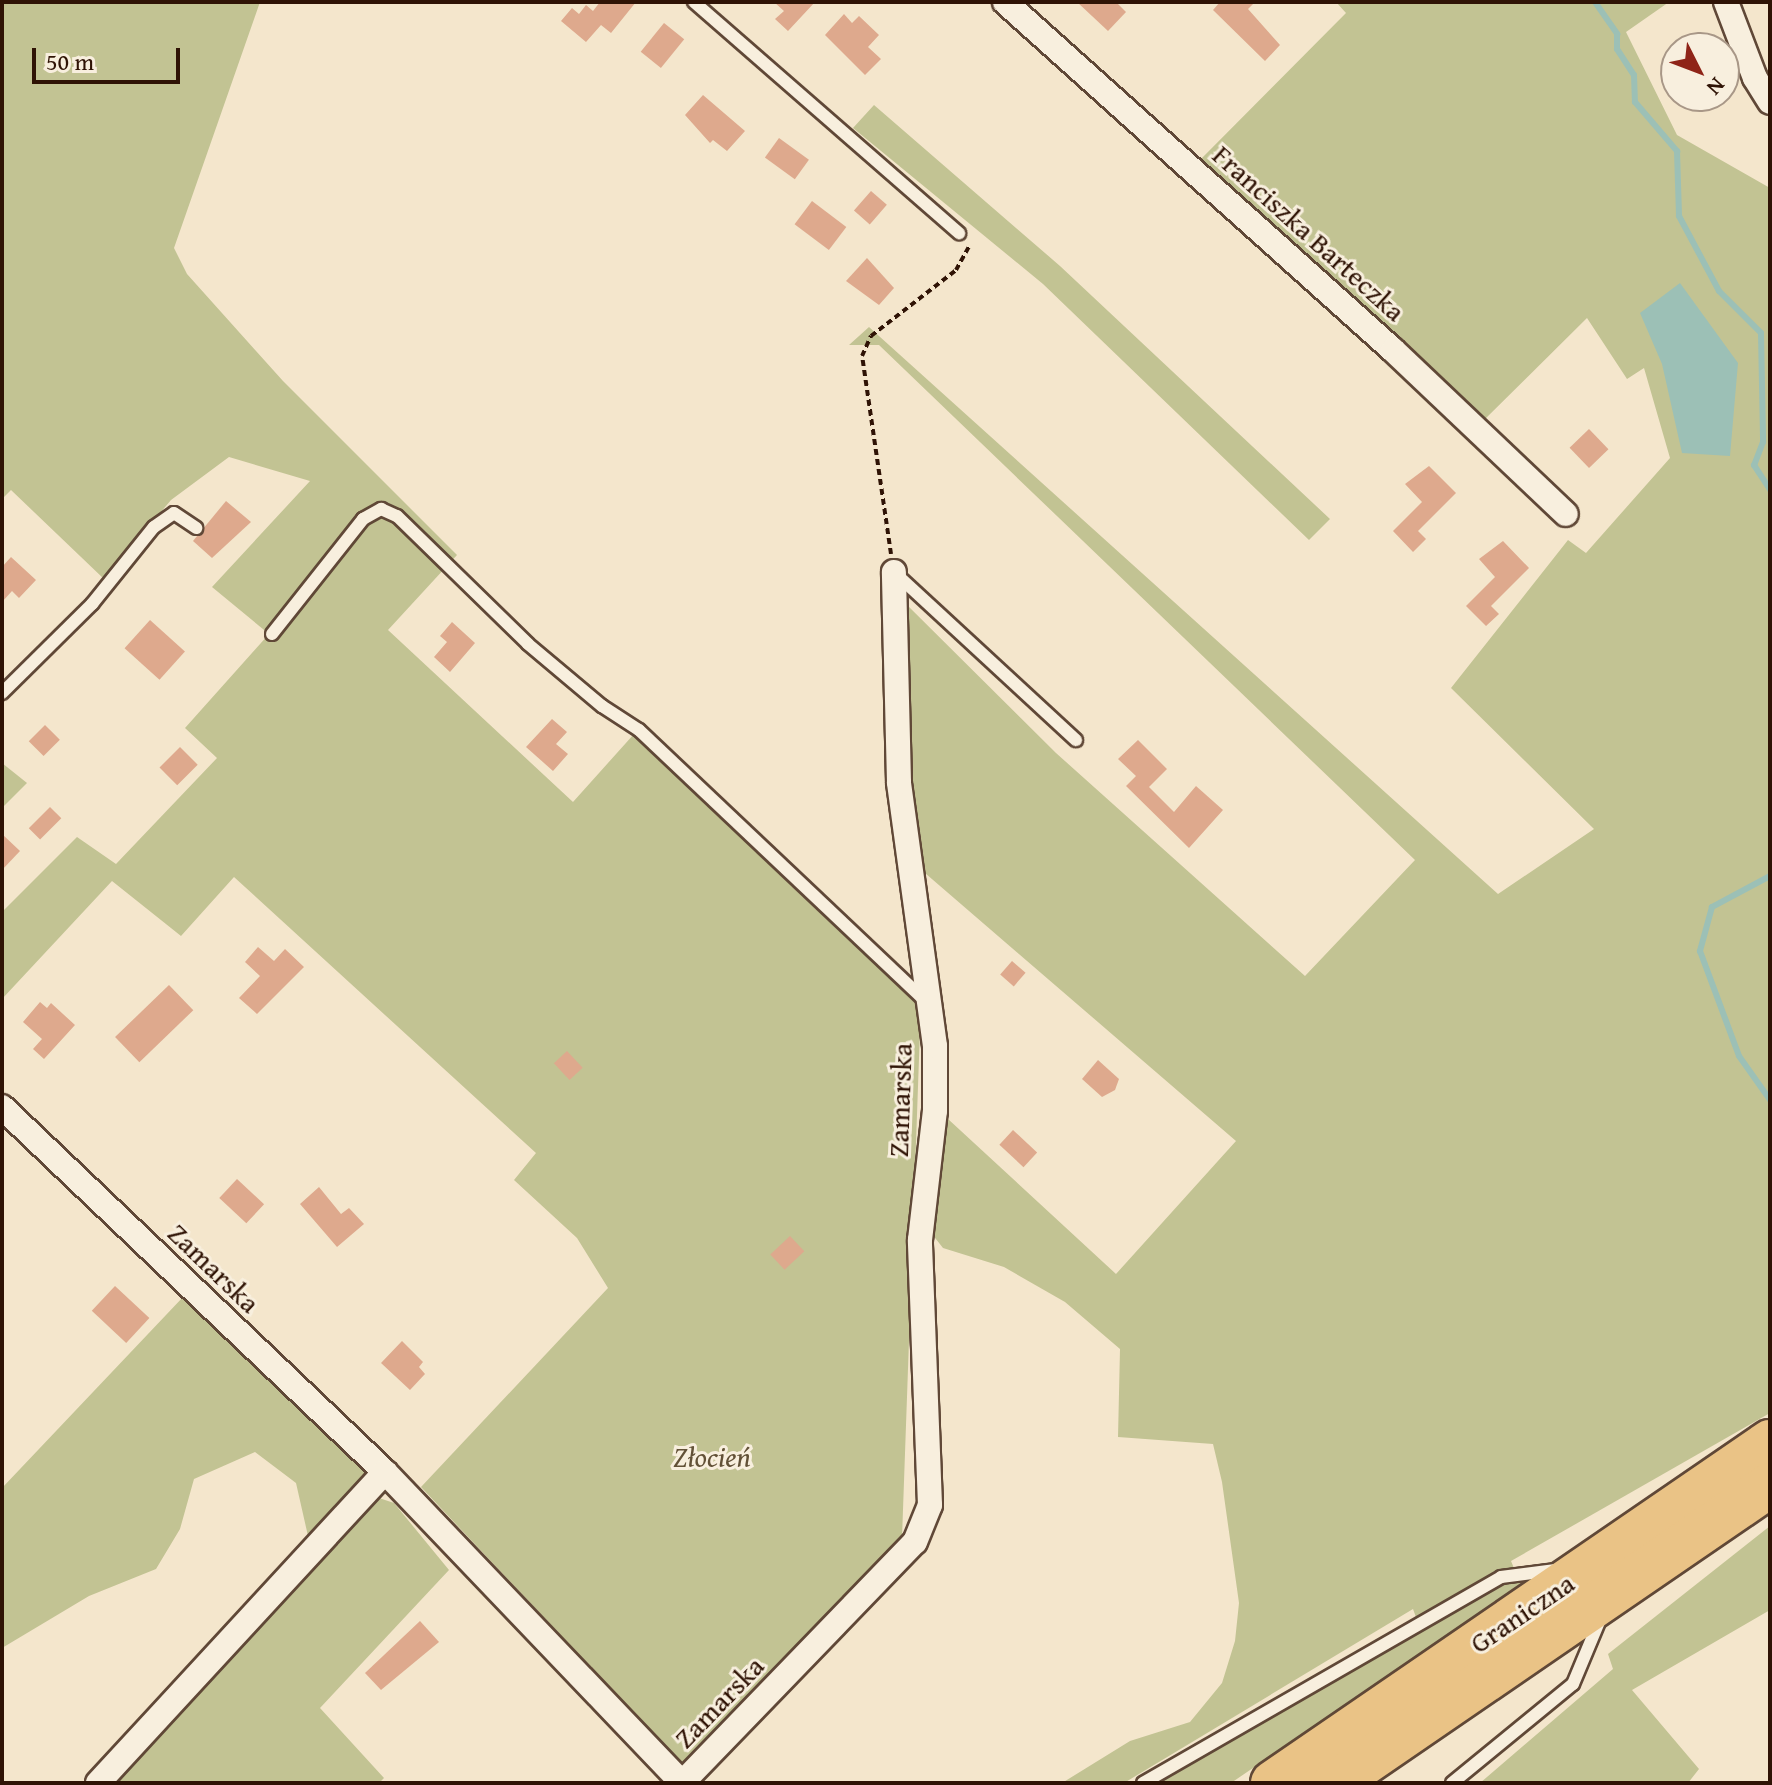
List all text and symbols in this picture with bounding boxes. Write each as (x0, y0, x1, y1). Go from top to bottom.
scale bar (36, 32, 184, 82)
north arrow (1660, 32, 1740, 112)
text: 50 m (46, 44, 94, 79)
text: N (1700, 71, 1733, 103)
street label: Franciszka Barteczka (1206, 138, 1412, 328)
street label: Zamarska (881, 1042, 919, 1158)
street label: Zamarska (161, 1216, 267, 1320)
park label: Złocień (673, 1440, 751, 1474)
street label: Graniczna (1464, 1566, 1580, 1660)
street label: Zamarska (667, 1649, 771, 1755)

